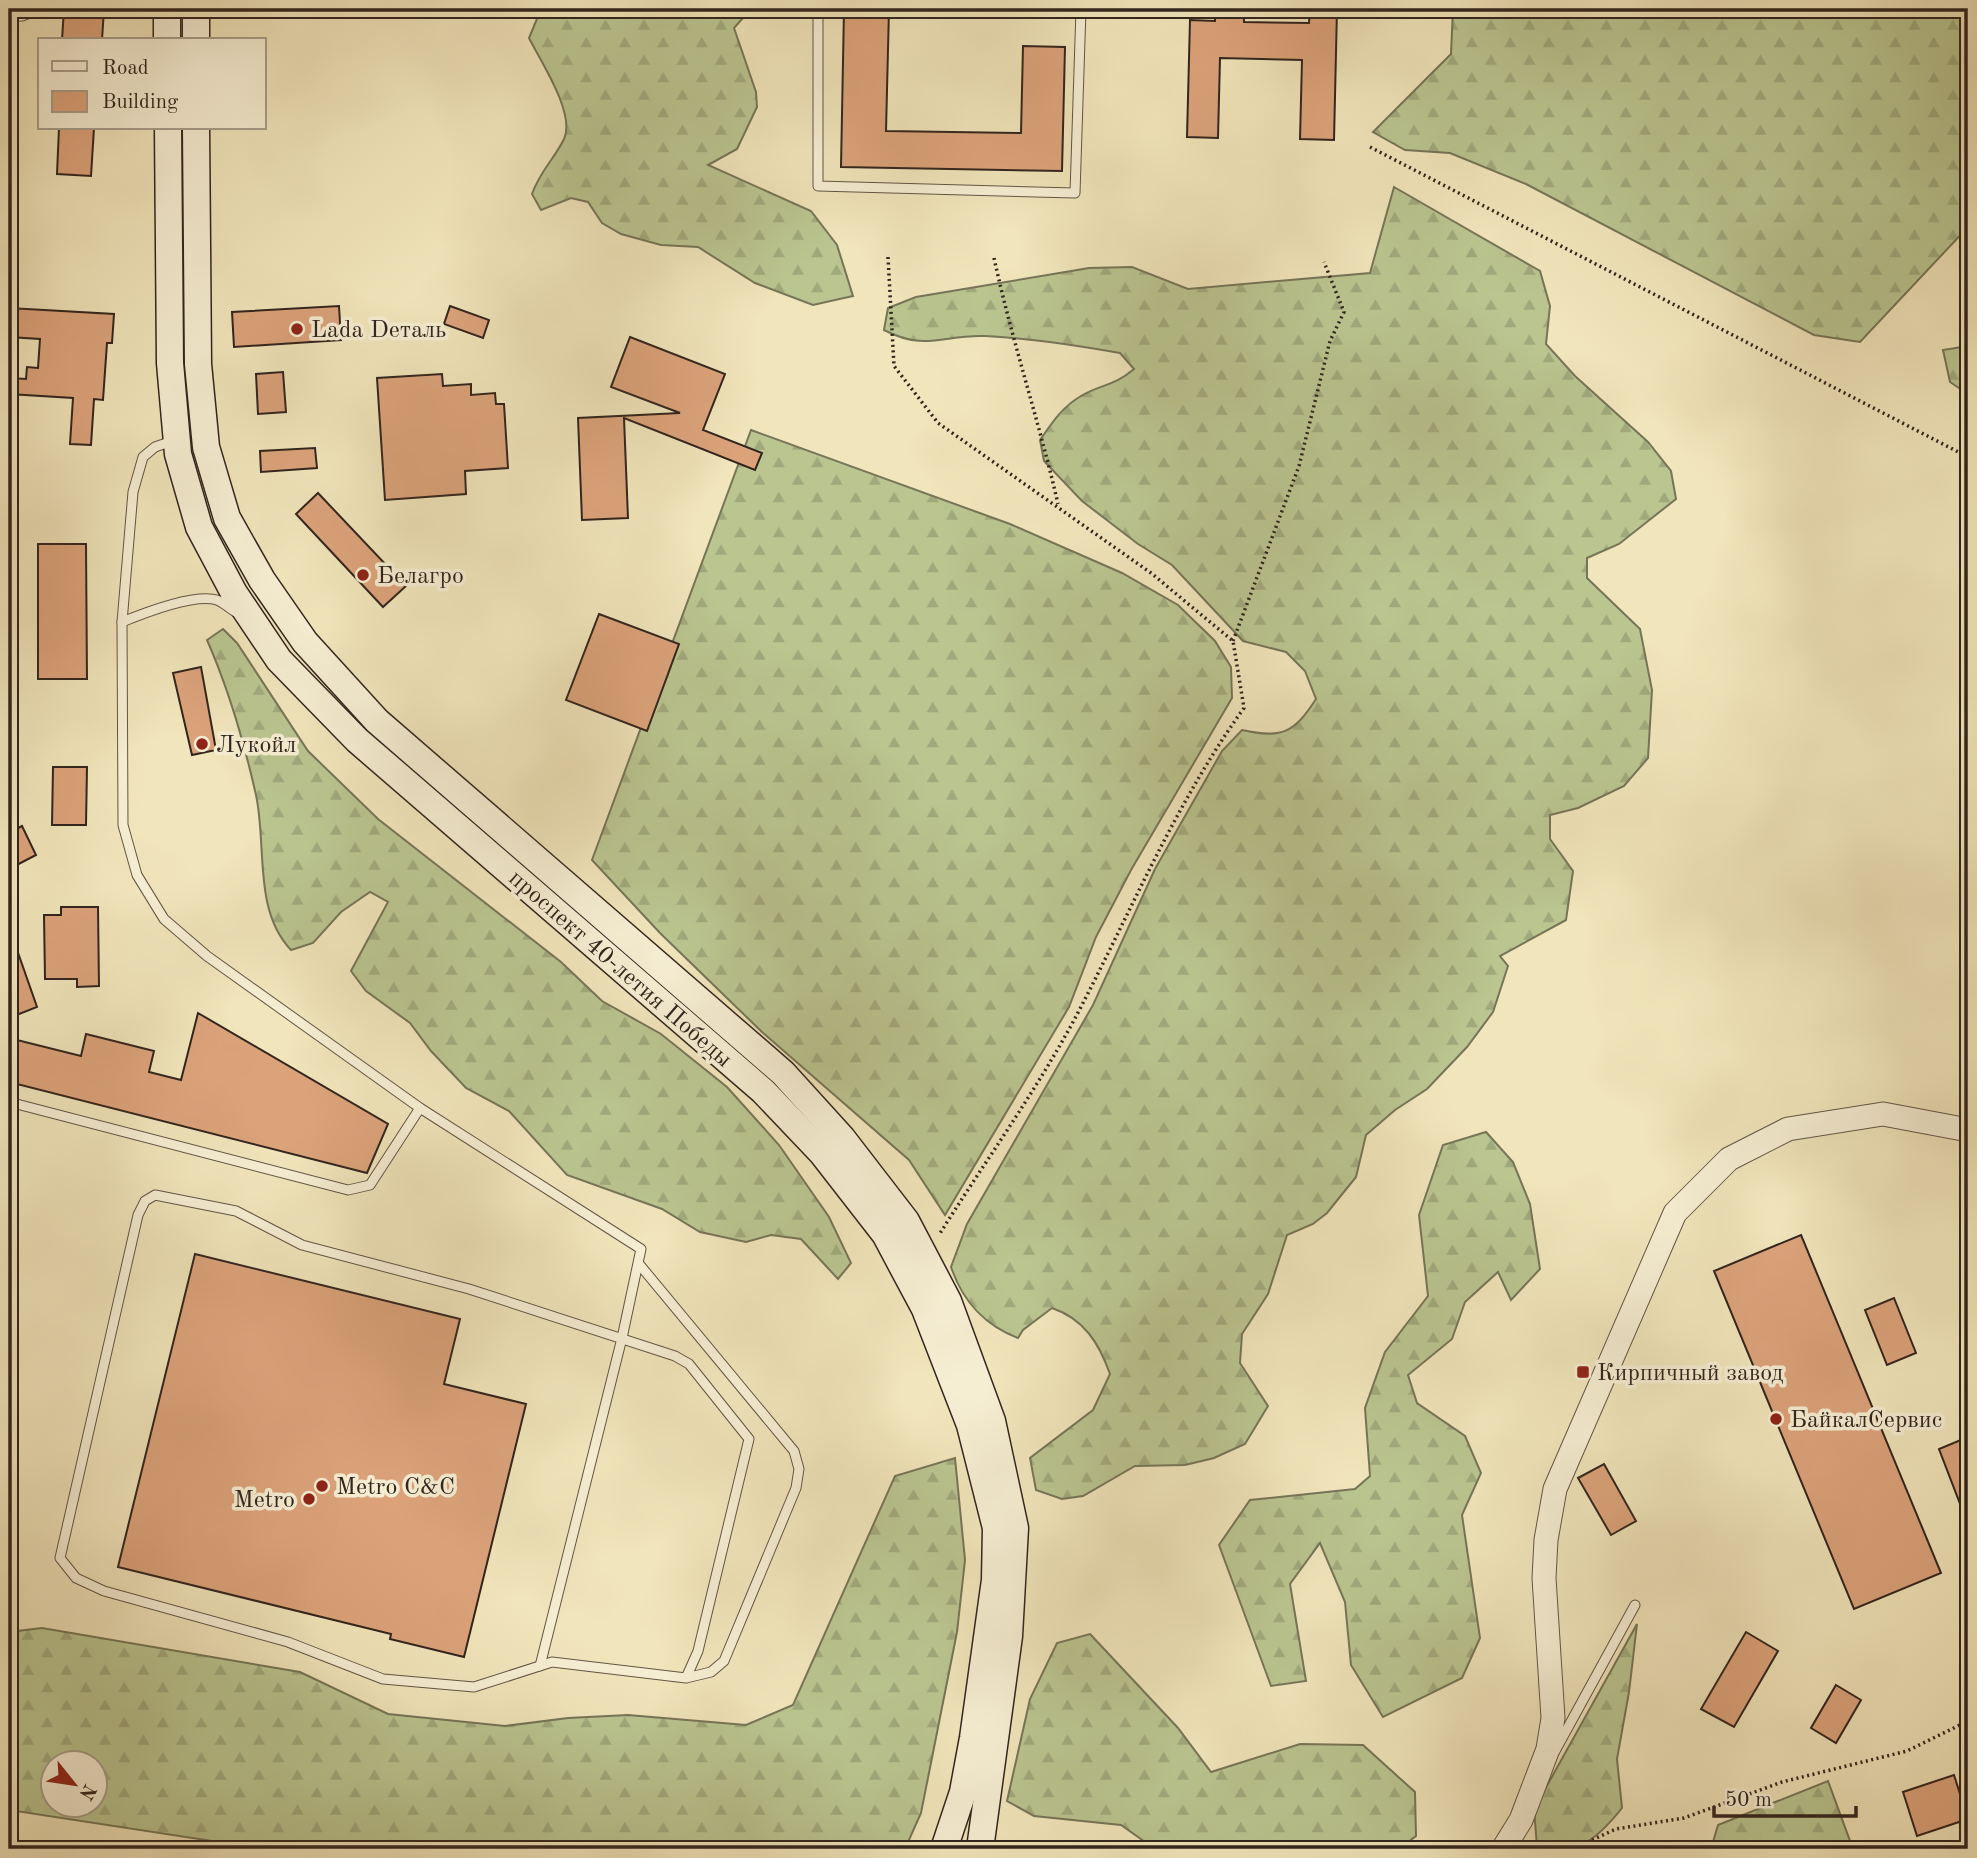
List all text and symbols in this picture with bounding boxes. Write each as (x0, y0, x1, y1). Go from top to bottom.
legend (38, 38, 266, 130)
text: Road (102, 58, 149, 79)
text: Building (102, 92, 179, 113)
place label: Lada Dеталь (311, 319, 446, 343)
marker: Lada Dеталь (289, 321, 305, 337)
place label: Белагро (377, 565, 464, 589)
marker: Белагро (355, 567, 371, 583)
place label: Лукойл (216, 734, 296, 758)
marker: Лукойл (194, 736, 210, 752)
street label: проспект 40-летия Победы (504, 866, 736, 1073)
place label: Кирпичный завод (1597, 1362, 1784, 1386)
marker: Кирпичный завод (1575, 1364, 1591, 1380)
place label: БайкалСервис (1790, 1409, 1942, 1433)
marker: БайкалСервис (1768, 1411, 1784, 1427)
place label: Metro C&C (336, 1476, 455, 1500)
marker: Metro C&C (314, 1478, 330, 1494)
place label: Metro (234, 1489, 295, 1513)
marker: Metro (301, 1491, 317, 1507)
north arrow (38, 1750, 108, 1820)
scale bar (1714, 1774, 1856, 1818)
text: N (74, 1780, 98, 1803)
text: 50 m (1725, 1790, 1772, 1811)

